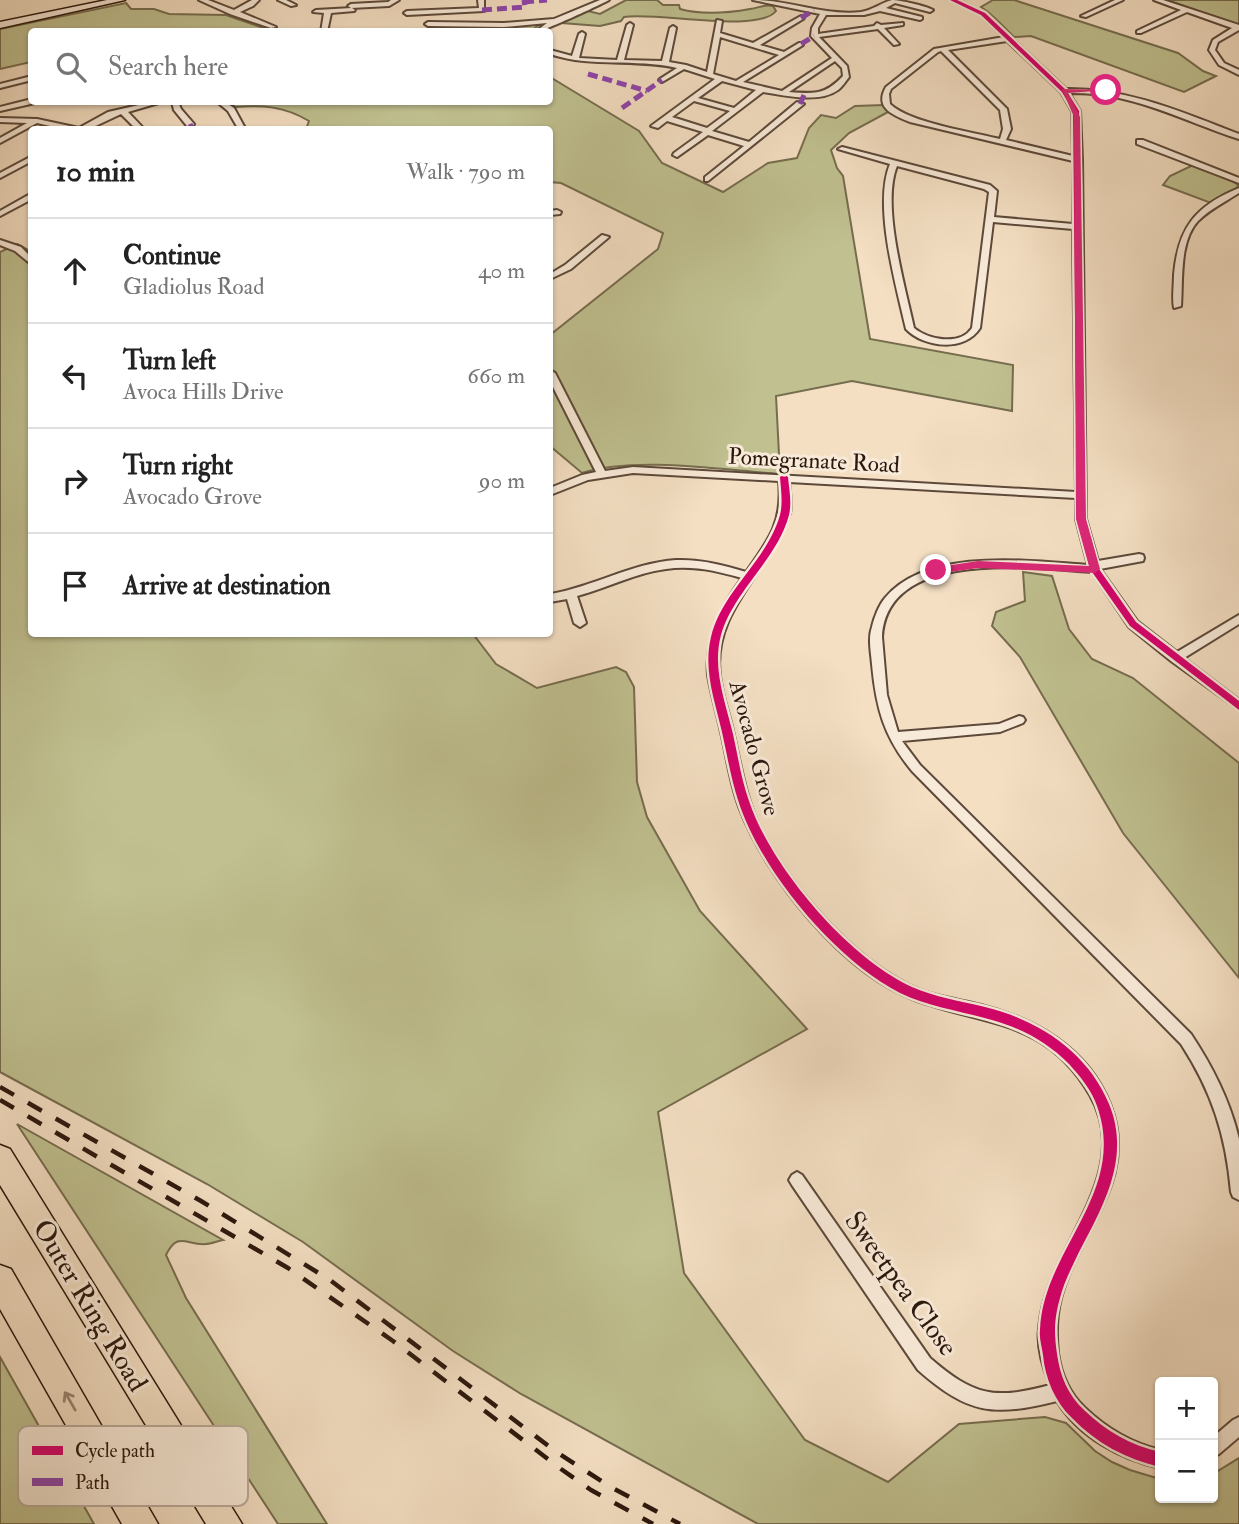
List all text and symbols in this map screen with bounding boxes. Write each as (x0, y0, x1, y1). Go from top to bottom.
search box (28, 28, 553, 105)
icon: search (52, 48, 90, 86)
text: Search here (108, 51, 228, 83)
route start (1090, 74, 1121, 105)
text: 10 min (56, 153, 135, 190)
text: Walk · 790 m (406, 157, 525, 186)
text: Continue (123, 240, 221, 272)
icon: ahead (56, 252, 94, 290)
text: 40 m (478, 256, 525, 285)
text: Gladiolus Road (123, 272, 264, 301)
text: Turn left (123, 345, 216, 377)
icon: left (56, 357, 94, 395)
text: 660 m (467, 361, 525, 390)
text: Avoca Hills Drive (123, 377, 284, 406)
street label: Pomegranate Road (727, 442, 901, 479)
text: Turn right (123, 450, 233, 482)
icon: right (56, 462, 94, 500)
text: 90 m (479, 466, 525, 495)
text: Avocado Grove (123, 482, 262, 511)
route end (920, 554, 951, 585)
icon: arrive (56, 567, 94, 605)
text: Arrive at destination (123, 570, 331, 602)
street label: Avocado Grove (722, 676, 787, 819)
street label: Sweetpea Close (837, 1205, 965, 1363)
street label: Outer Ring Road (25, 1213, 155, 1398)
map controls (1155, 1377, 1218, 1503)
button: + (1155, 1377, 1218, 1440)
one-way arrow (63, 1392, 77, 1412)
legend (18, 1426, 248, 1506)
text: Cycle path (75, 1439, 155, 1464)
button: − (1155, 1440, 1218, 1503)
text: Path (75, 1471, 110, 1495)

